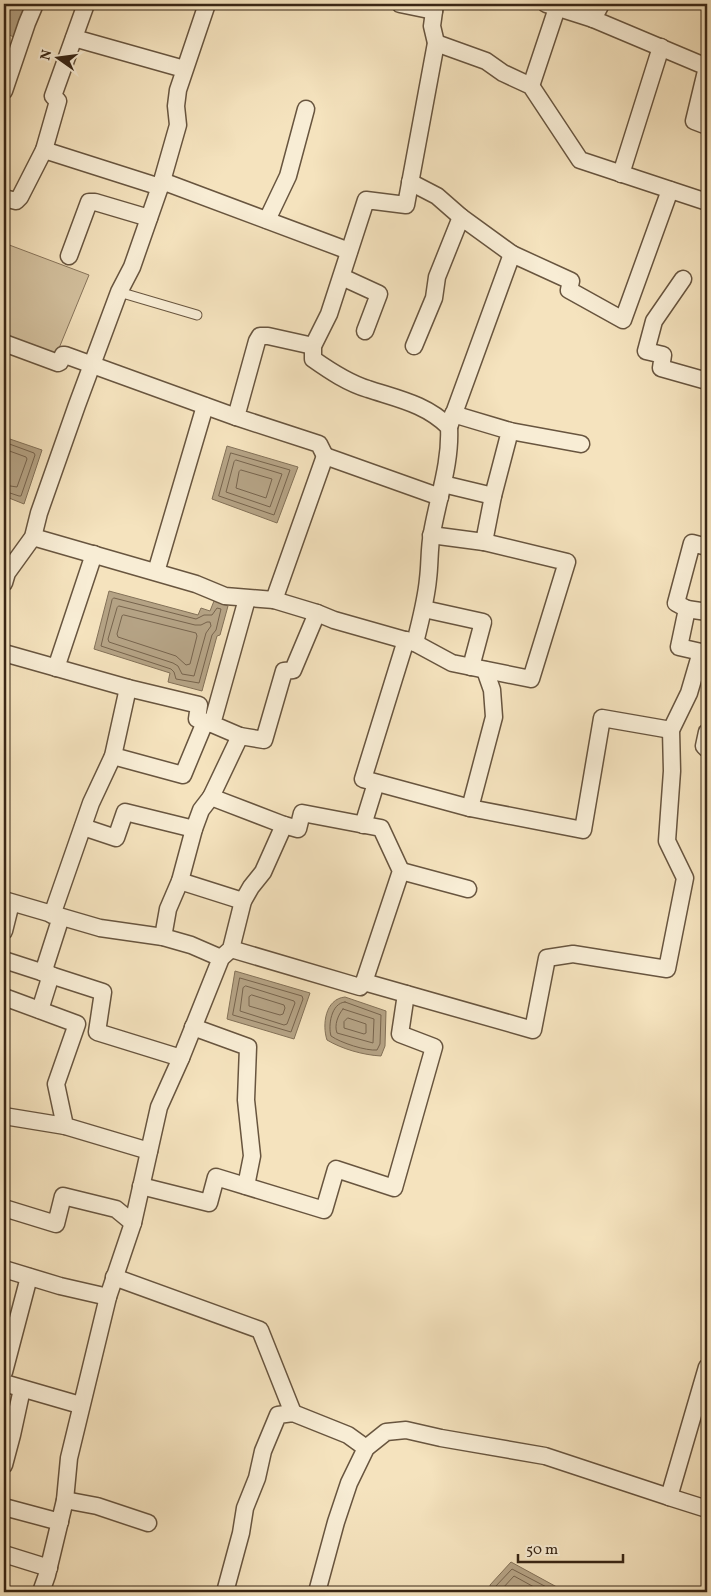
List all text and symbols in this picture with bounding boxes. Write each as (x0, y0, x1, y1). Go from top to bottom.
north arrow (32, 32, 82, 82)
text: N (36, 48, 57, 62)
scale bar (518, 1531, 624, 1563)
text: 50 m (526, 1540, 558, 1561)

